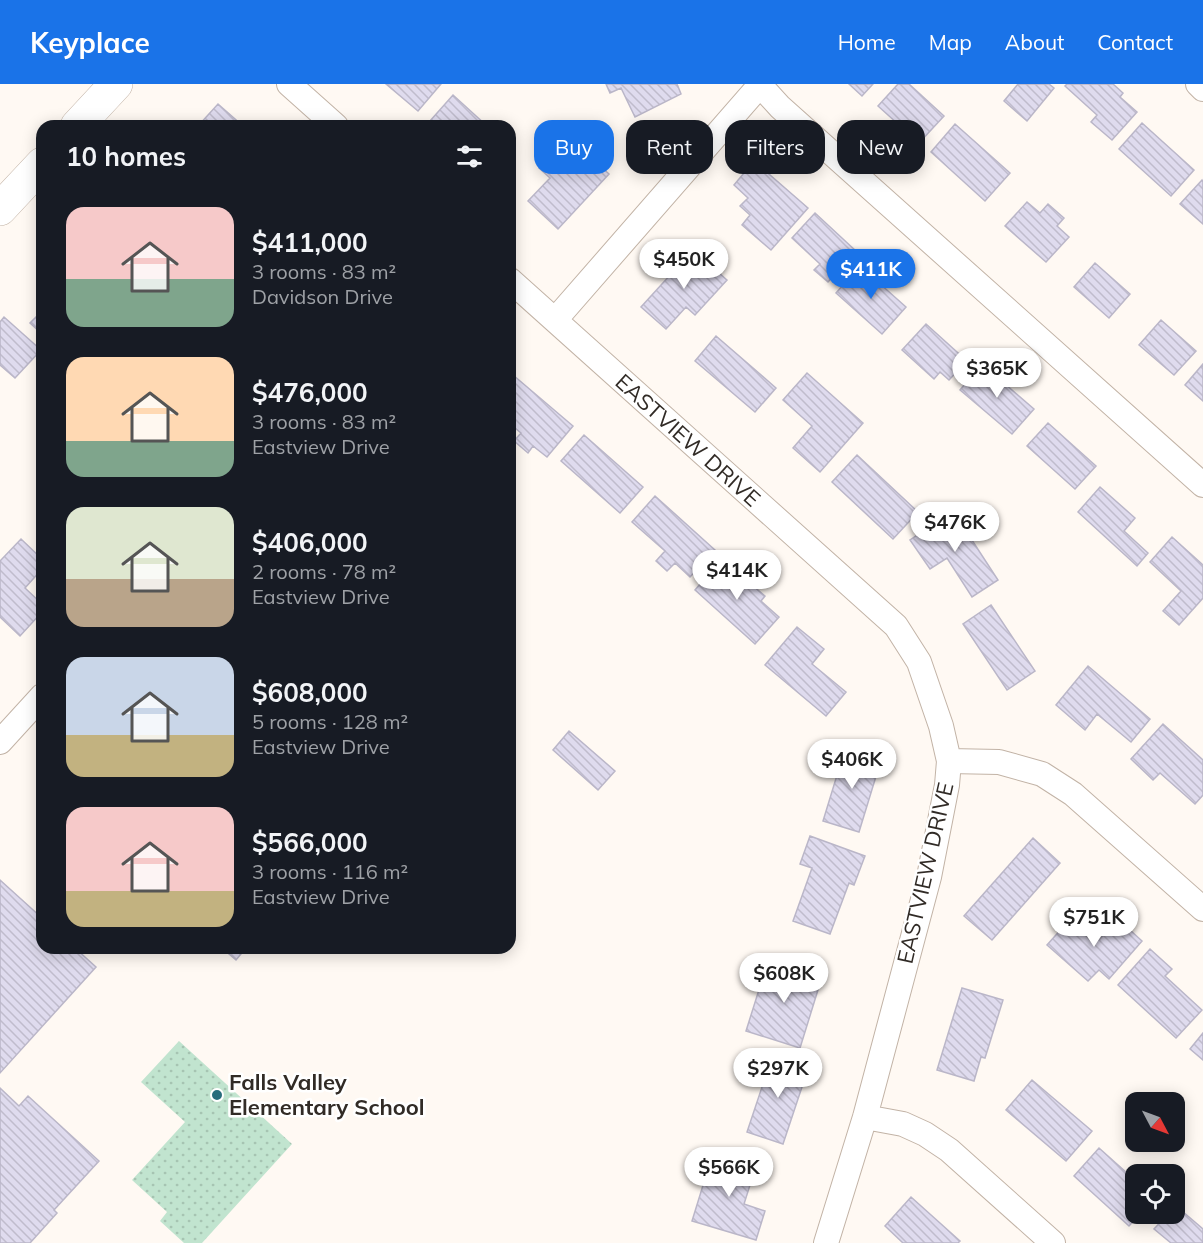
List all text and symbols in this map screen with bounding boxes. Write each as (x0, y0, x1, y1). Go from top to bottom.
text: Keyplace (30, 25, 150, 60)
text: Home (838, 29, 896, 55)
text: Map (929, 29, 972, 55)
text: About (1005, 29, 1064, 55)
text: Contact (1097, 29, 1173, 55)
chip: Buy (534, 120, 614, 174)
chip: Rent (626, 120, 713, 174)
chip: Filters (725, 120, 825, 174)
chip: New (837, 120, 925, 174)
text: 10 homes (66, 140, 186, 173)
icon: filters (453, 140, 486, 173)
text: $411,000 (252, 226, 368, 259)
icon: home (114, 231, 186, 303)
pin: $450K (642, 239, 726, 290)
text: $450K (653, 246, 715, 271)
pin: $411K (829, 249, 913, 300)
text: $411K (840, 256, 902, 281)
text: 3 rooms · 83 m² (252, 259, 396, 284)
text: Davidson Drive (252, 284, 393, 309)
pin: $365K (955, 348, 1039, 399)
text: $365K (966, 355, 1028, 380)
street label: EASTVIEW DRIVE (610, 368, 766, 512)
text: $476,000 (252, 376, 368, 409)
icon: home (114, 381, 186, 453)
text: 3 rooms · 83 m² (252, 409, 396, 434)
text: Eastview Drive (252, 434, 390, 459)
pin: $476K (913, 502, 997, 553)
text: $476K (924, 509, 986, 534)
text: $406,000 (252, 526, 368, 559)
icon: home (114, 531, 186, 603)
pin: $414K (695, 550, 779, 601)
text: $414K (706, 557, 768, 582)
text: 2 rooms · 78 m² (252, 559, 396, 584)
text: Eastview Drive (252, 584, 390, 609)
text: $608,000 (252, 676, 368, 709)
icon: home (114, 681, 186, 753)
text: 5 rooms · 128 m² (252, 709, 408, 734)
text: Eastview Drive (252, 734, 390, 759)
pin: $406K (810, 739, 894, 790)
text: $406K (821, 746, 883, 771)
street label: EASTVIEW DRIVE (891, 780, 959, 966)
text: $566,000 (252, 826, 368, 859)
icon: home (114, 831, 186, 903)
text: 3 rooms · 116 m² (252, 859, 408, 884)
text: Eastview Drive (252, 884, 390, 909)
pin: $751K (1052, 897, 1136, 948)
text: $751K (1063, 904, 1125, 929)
pin: $608K (742, 953, 826, 1004)
text: $608K (753, 960, 815, 985)
pin: $297K (736, 1048, 820, 1099)
text: $297K (747, 1055, 809, 1080)
place label: Falls Valley Elementary School (229, 1068, 425, 1121)
marker: Falls Valley Elementary School (210, 1088, 224, 1102)
north arrow (1125, 1092, 1185, 1152)
map controls (1125, 1092, 1185, 1224)
pin: $566K (687, 1147, 771, 1198)
text: $566K (698, 1154, 760, 1179)
button: locate (1125, 1164, 1185, 1224)

